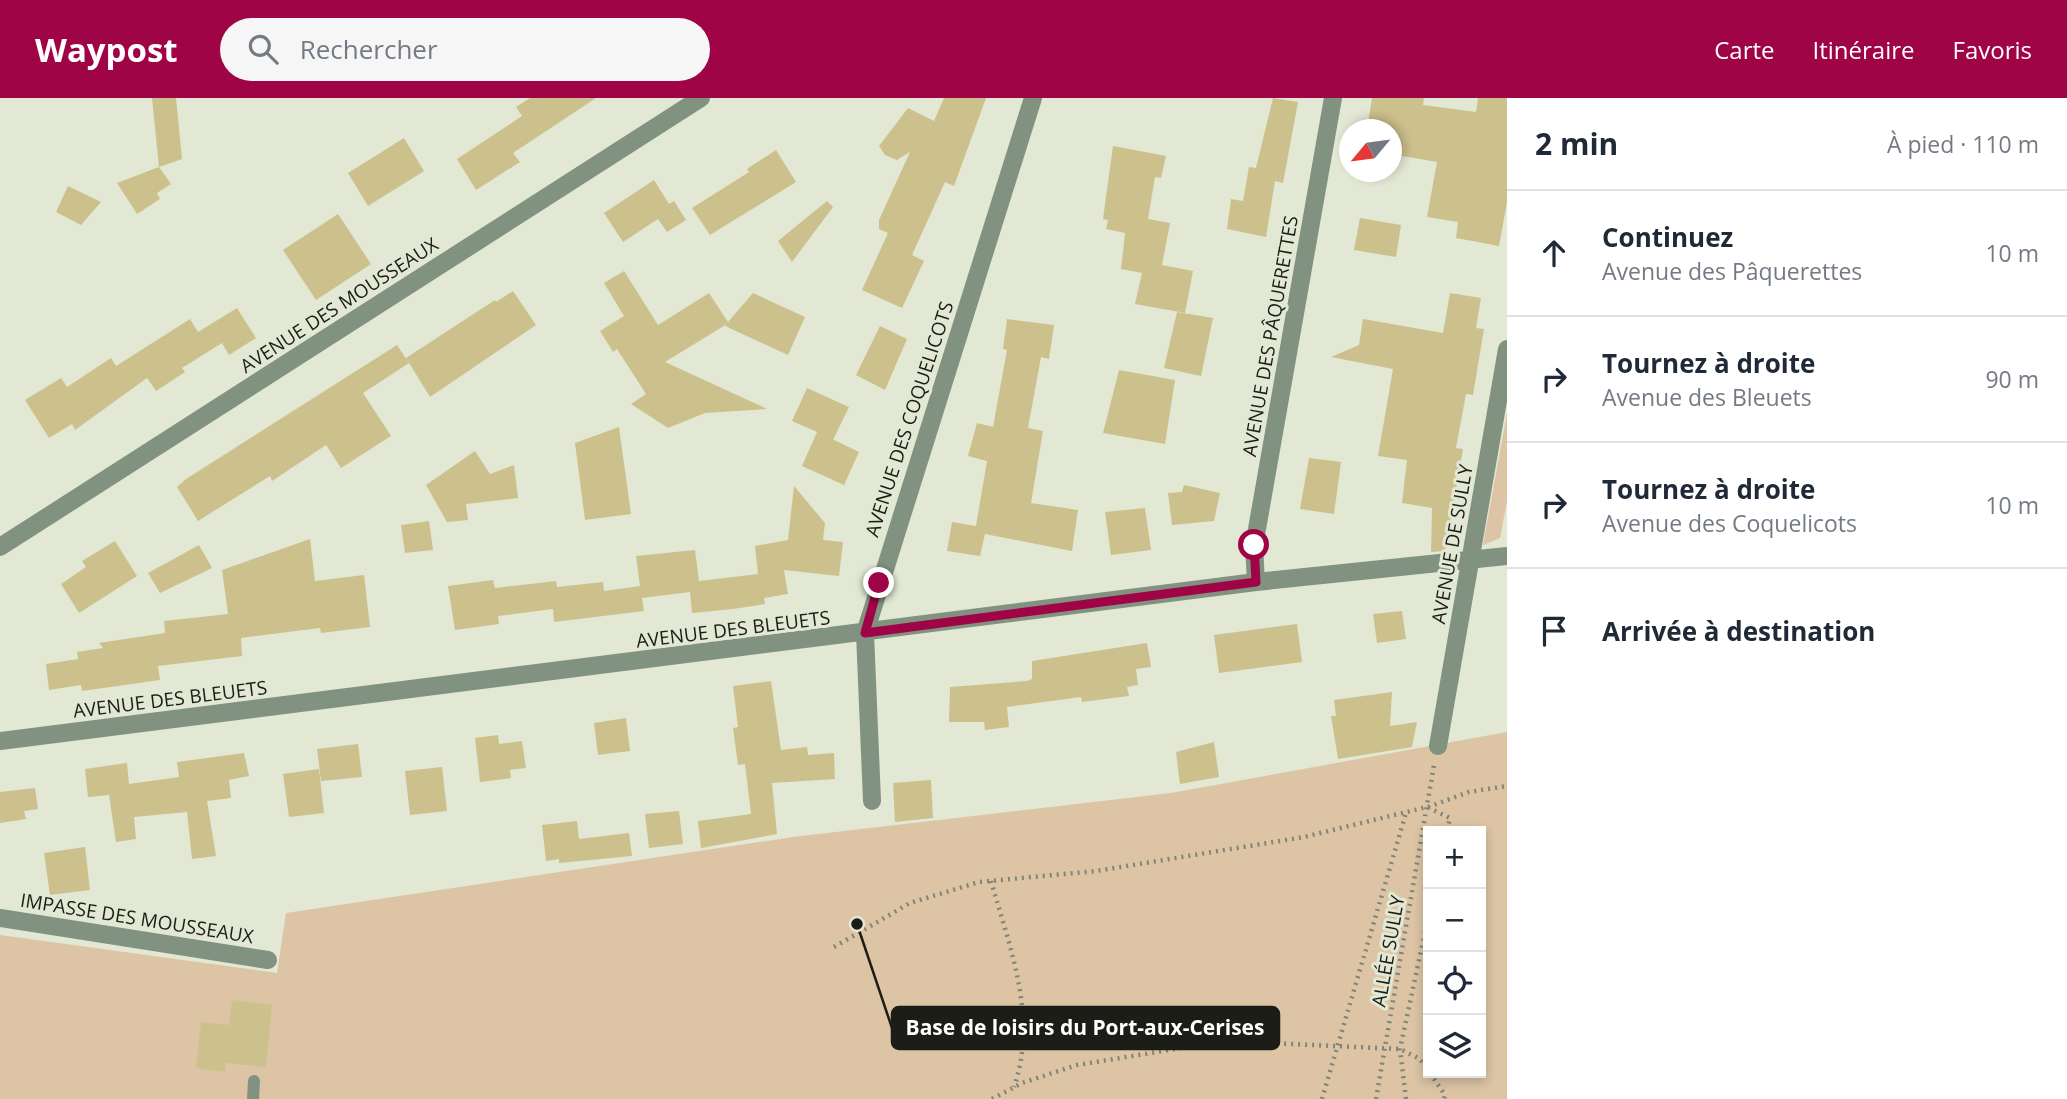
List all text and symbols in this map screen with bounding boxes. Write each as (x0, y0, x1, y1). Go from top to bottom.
search box (220, 18, 710, 81)
text: Waypost (35, 27, 178, 72)
icon: search (244, 30, 282, 68)
text: Rechercher (300, 31, 438, 67)
text: Carte (1714, 33, 1775, 66)
text: Itinéraire (1813, 33, 1915, 66)
text: Favoris (1953, 33, 2032, 66)
north arrow (1339, 119, 1402, 182)
text: 2 min (1535, 123, 1618, 164)
text: À pied · 110 m (1887, 128, 2039, 160)
street label: AVENUE DES PÂQUERETTES (1236, 214, 1304, 458)
text: Continuez (1602, 219, 1733, 255)
street label: AVENUE DES MOUSSEAUX (235, 231, 443, 379)
icon: ahead (1535, 234, 1573, 272)
text: 10 m (1985, 237, 2039, 269)
text: Avenue des Pâquerettes (1602, 255, 1862, 287)
street label: AVENUE DES COQUELICOTS (859, 298, 959, 540)
text: Tournez à droite (1602, 345, 1815, 381)
icon: right (1535, 360, 1573, 398)
text: 90 m (1985, 363, 2039, 395)
text: Avenue des Bleuets (1602, 381, 1812, 413)
street label: AVENUE DE SULLY (1425, 462, 1479, 626)
text: Tournez à droite (1602, 471, 1815, 507)
icon: right (1535, 486, 1573, 524)
text: 10 m (1985, 489, 2039, 521)
text: Avenue des Coquelicots (1602, 507, 1857, 539)
route start (1238, 529, 1269, 560)
route end (863, 567, 894, 598)
street label: AVENUE DES BLEUETS (634, 604, 832, 654)
icon: arrive (1535, 612, 1573, 650)
text: Arrivée à destination (1602, 613, 1875, 649)
street label: AVENUE DES BLEUETS (71, 674, 269, 724)
map controls (1423, 826, 1486, 1078)
button: + (1423, 826, 1486, 889)
street label: IMPASSE DES MOUSSEAUX (19, 887, 256, 949)
button: − (1423, 889, 1486, 952)
street label: ALLÉE SULLY (1365, 893, 1411, 1009)
button: locate (1423, 952, 1486, 1015)
callout: Base de loisirs du Port-aux-Cerises (892, 1007, 1279, 1049)
text: Base de loisirs du Port-aux-Cerises (906, 1013, 1264, 1041)
button: layers (1423, 1015, 1486, 1078)

